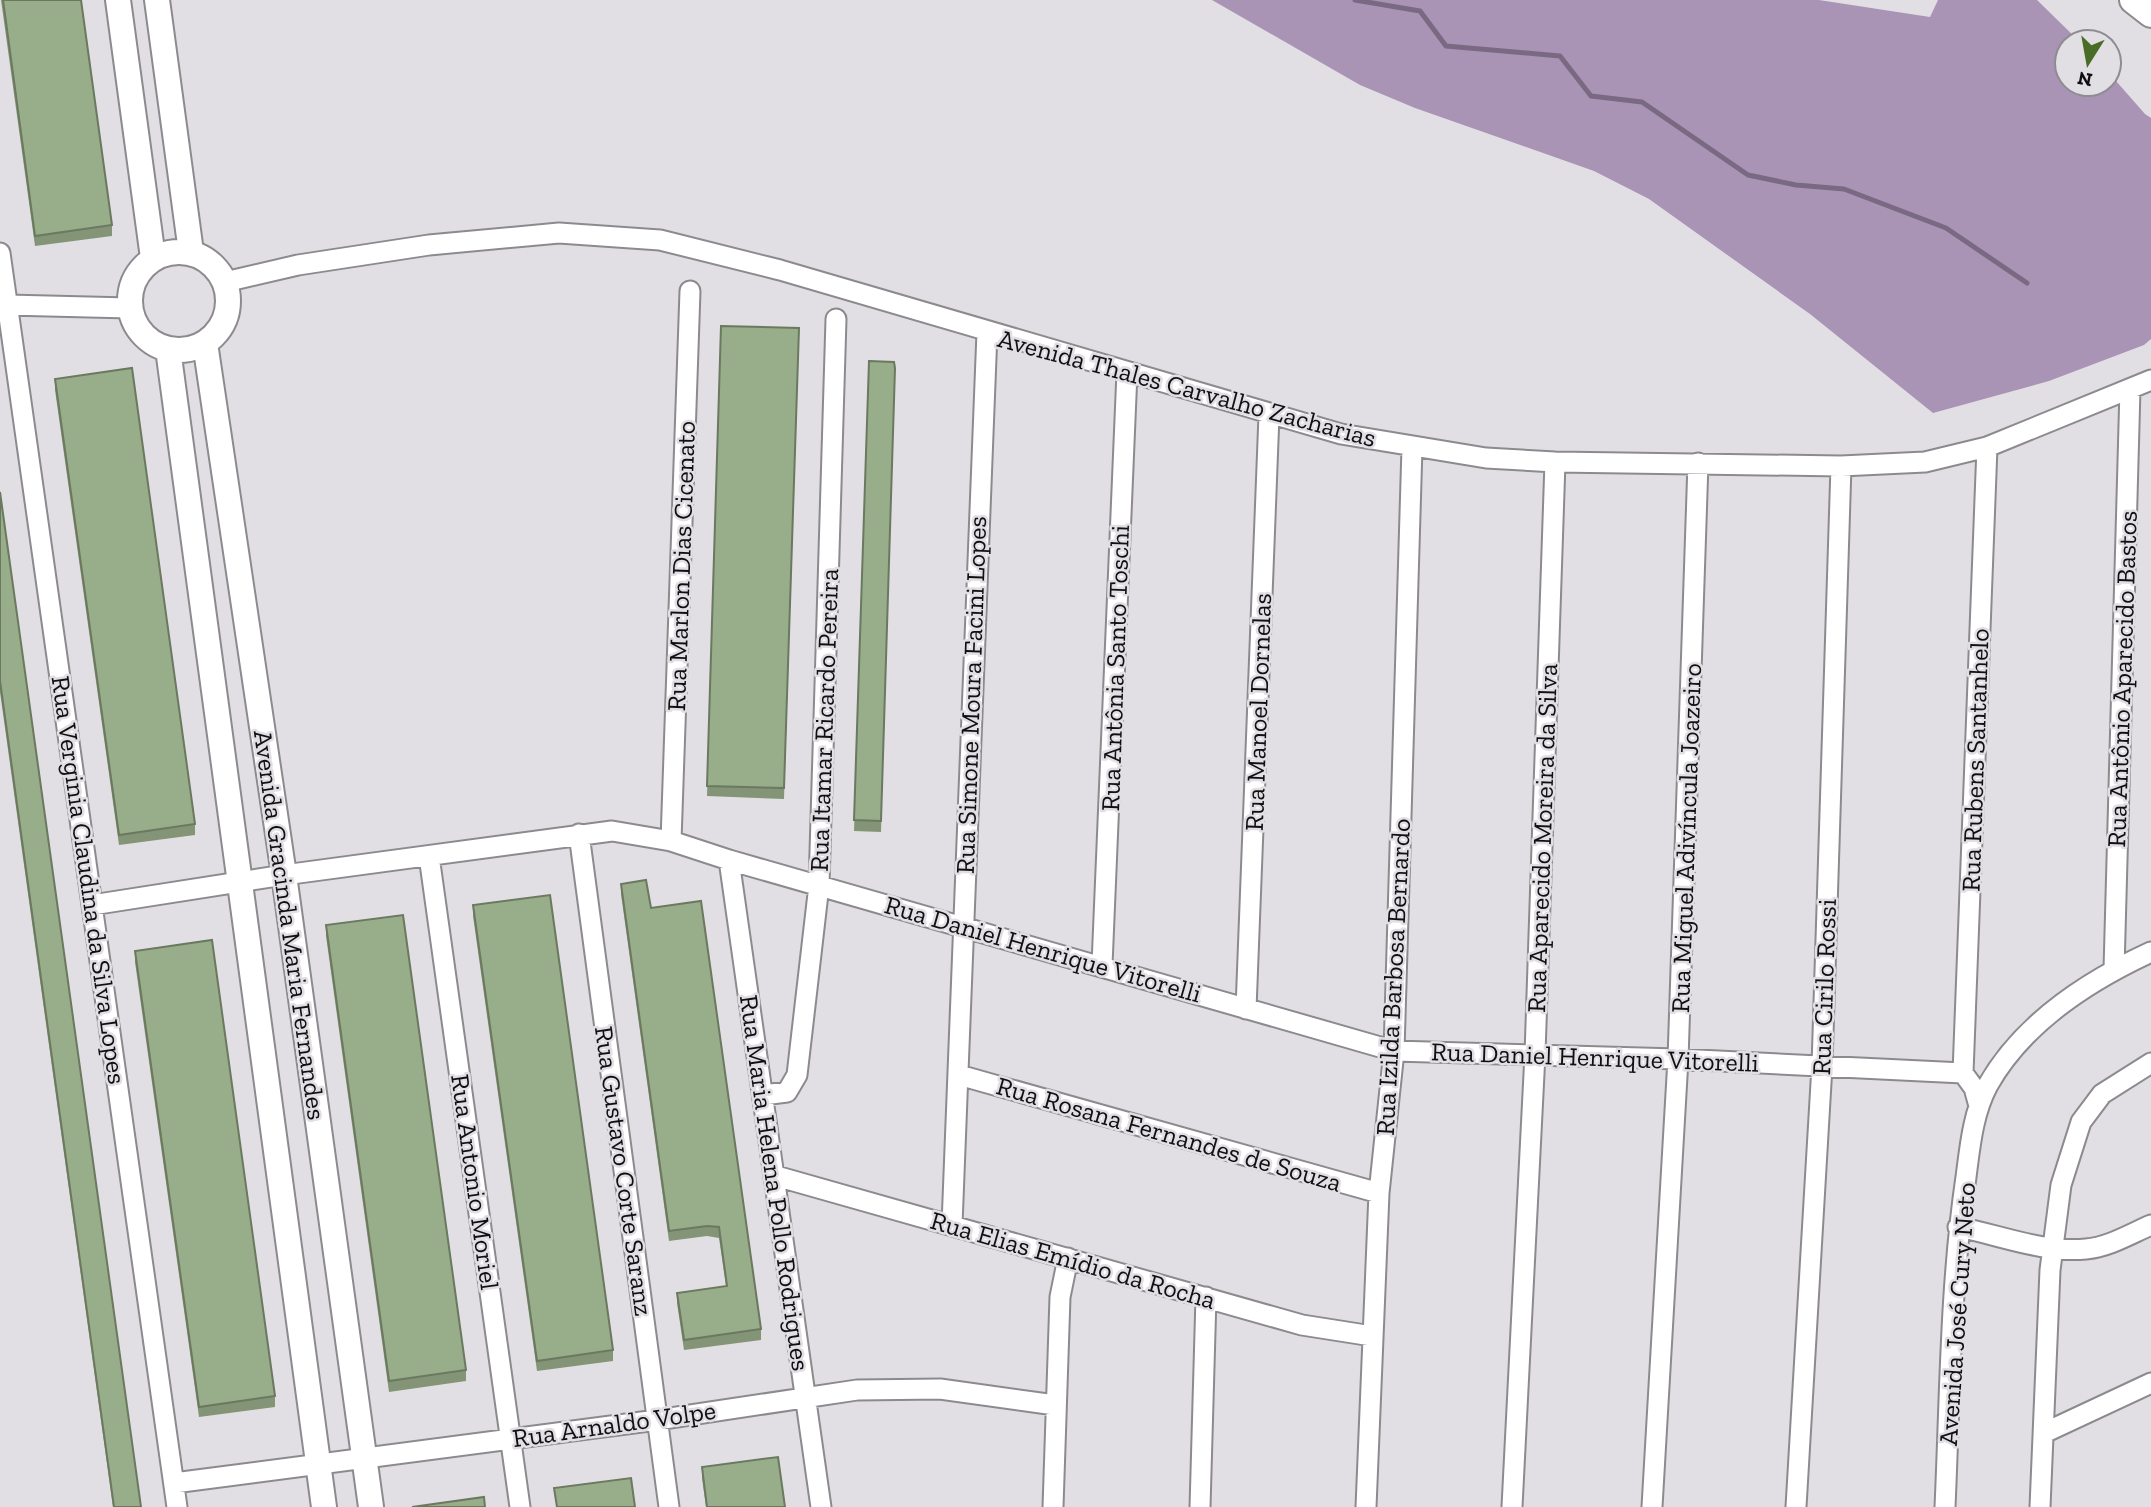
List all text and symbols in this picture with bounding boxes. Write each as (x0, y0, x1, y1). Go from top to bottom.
north arrow (2053, 28, 2123, 98)
text: N (2076, 67, 2094, 92)
street label: Avenida Thales Carvalho Zacharias (994, 322, 1380, 454)
street label: Rua Marlon Dias Cicenato (660, 420, 702, 712)
street label: Rua Antônio Aparecido Bastos (2100, 510, 2144, 848)
street label: Rua Simone Moura Facini Lopes (949, 515, 993, 875)
street label: Rua Antônia Santo Toschi (1094, 524, 1136, 812)
street label: Rua Itamar Ricardo Pereira (803, 567, 845, 872)
street label: Rua Manoel Dornelas (1238, 592, 1278, 832)
street label: Rua Rubens Santanhelo (1954, 628, 1996, 892)
street label: Rua Aparecido Moreira da Silva (1520, 662, 1564, 1013)
street label: Rua Miguel Adivíncula Joazeiro (1664, 663, 1708, 1013)
street label: Rua Verginia Claudina da Silva Lopes (44, 674, 134, 1086)
street label: Avenida Gracinda Maria Fernandes (247, 728, 333, 1122)
street label: Rua Izilda Barbosa Bernardo (1369, 818, 1417, 1136)
street label: Rua Daniel Henrique Vitorelli (881, 888, 1205, 1010)
street label: Rua Cirilo Rossi (1805, 898, 1843, 1076)
street label: Rua Maria Helena Pollo Rodrigues (733, 993, 817, 1373)
street label: Rua Gustavo Corte Saranz (588, 1024, 660, 1318)
street label: Rua Daniel Henrique Vitorelli (1431, 1035, 1759, 1079)
street label: Rua Rosana Fernandes de Souza (993, 1069, 1346, 1199)
street label: Rua Antonio Moriel (444, 1072, 506, 1292)
street label: Avenida José Cury Neto (1932, 1181, 1982, 1447)
street label: Rua Elias Emídio da Rocha (927, 1204, 1220, 1316)
street label: Rua Arnaldo Volpe (510, 1394, 718, 1454)

